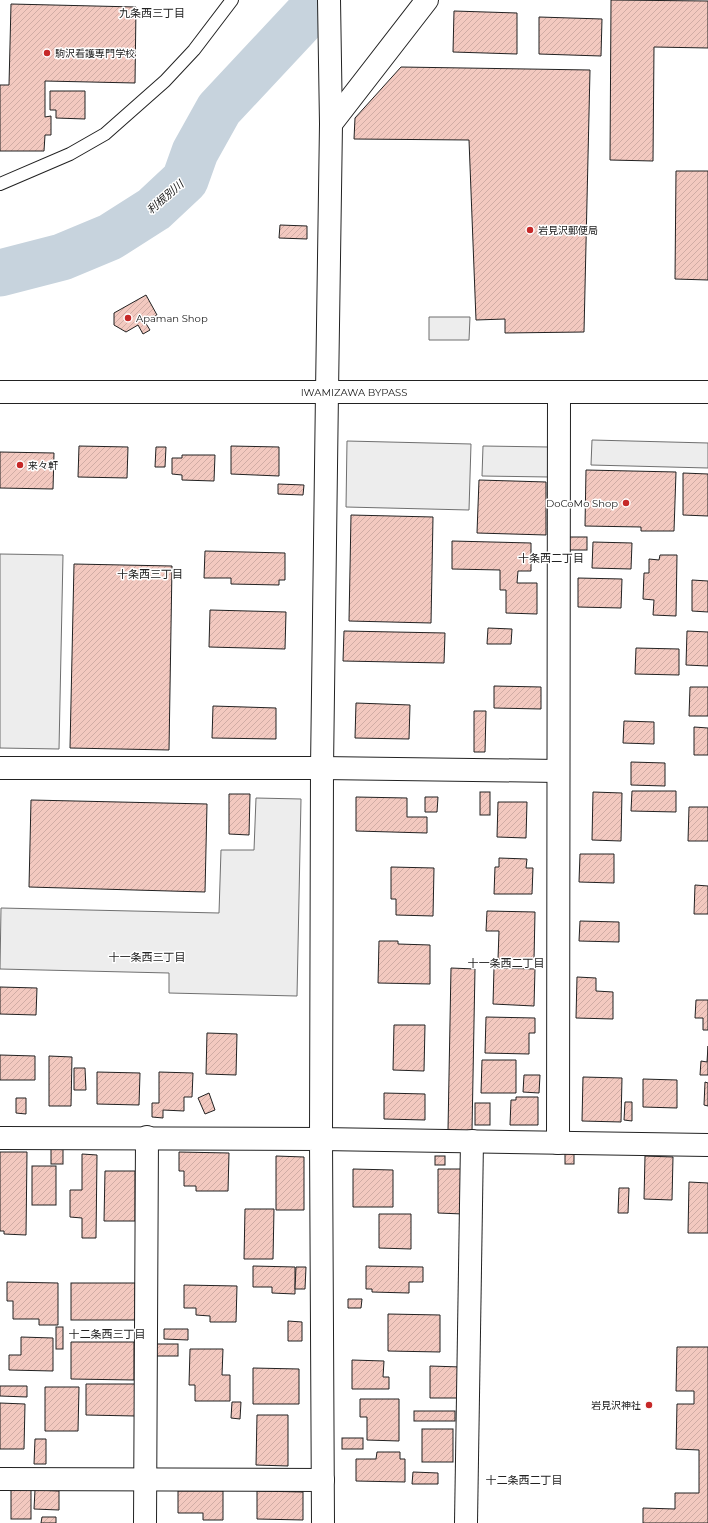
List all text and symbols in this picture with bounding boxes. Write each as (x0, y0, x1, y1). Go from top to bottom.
district label: 九条西三丁目 (119, 6, 185, 20)
place label: 駒沢看護専門学校 (55, 47, 135, 60)
marker: 駒沢看護専門学校 (42, 48, 52, 58)
water label: 利根別川 (144, 177, 187, 217)
place label: 岩見沢郵便局 (538, 224, 598, 237)
marker: 岩見沢郵便局 (525, 225, 535, 235)
place label: Apaman Shop (136, 312, 208, 325)
marker: Apaman Shop (123, 313, 133, 323)
street label: IWAMIZAWA BYPASS (301, 386, 407, 399)
place label: 来々軒 (28, 459, 58, 472)
marker: 来々軒 (15, 460, 25, 470)
place label: DoCoMo Shop (546, 497, 618, 510)
marker: DoCoMo Shop (621, 498, 631, 508)
district label: 十条西二丁目 (518, 551, 584, 565)
district label: 十条西三丁目 (117, 567, 183, 581)
district label: 十一条西三丁目 (109, 950, 186, 964)
district label: 十一条西二丁目 (468, 956, 545, 970)
district label: 十二条西三丁目 (69, 1327, 146, 1341)
place label: 岩見沢神社 (591, 1399, 641, 1412)
marker: 岩見沢神社 (644, 1400, 654, 1410)
district label: 十二条西二丁目 (486, 1473, 563, 1487)

